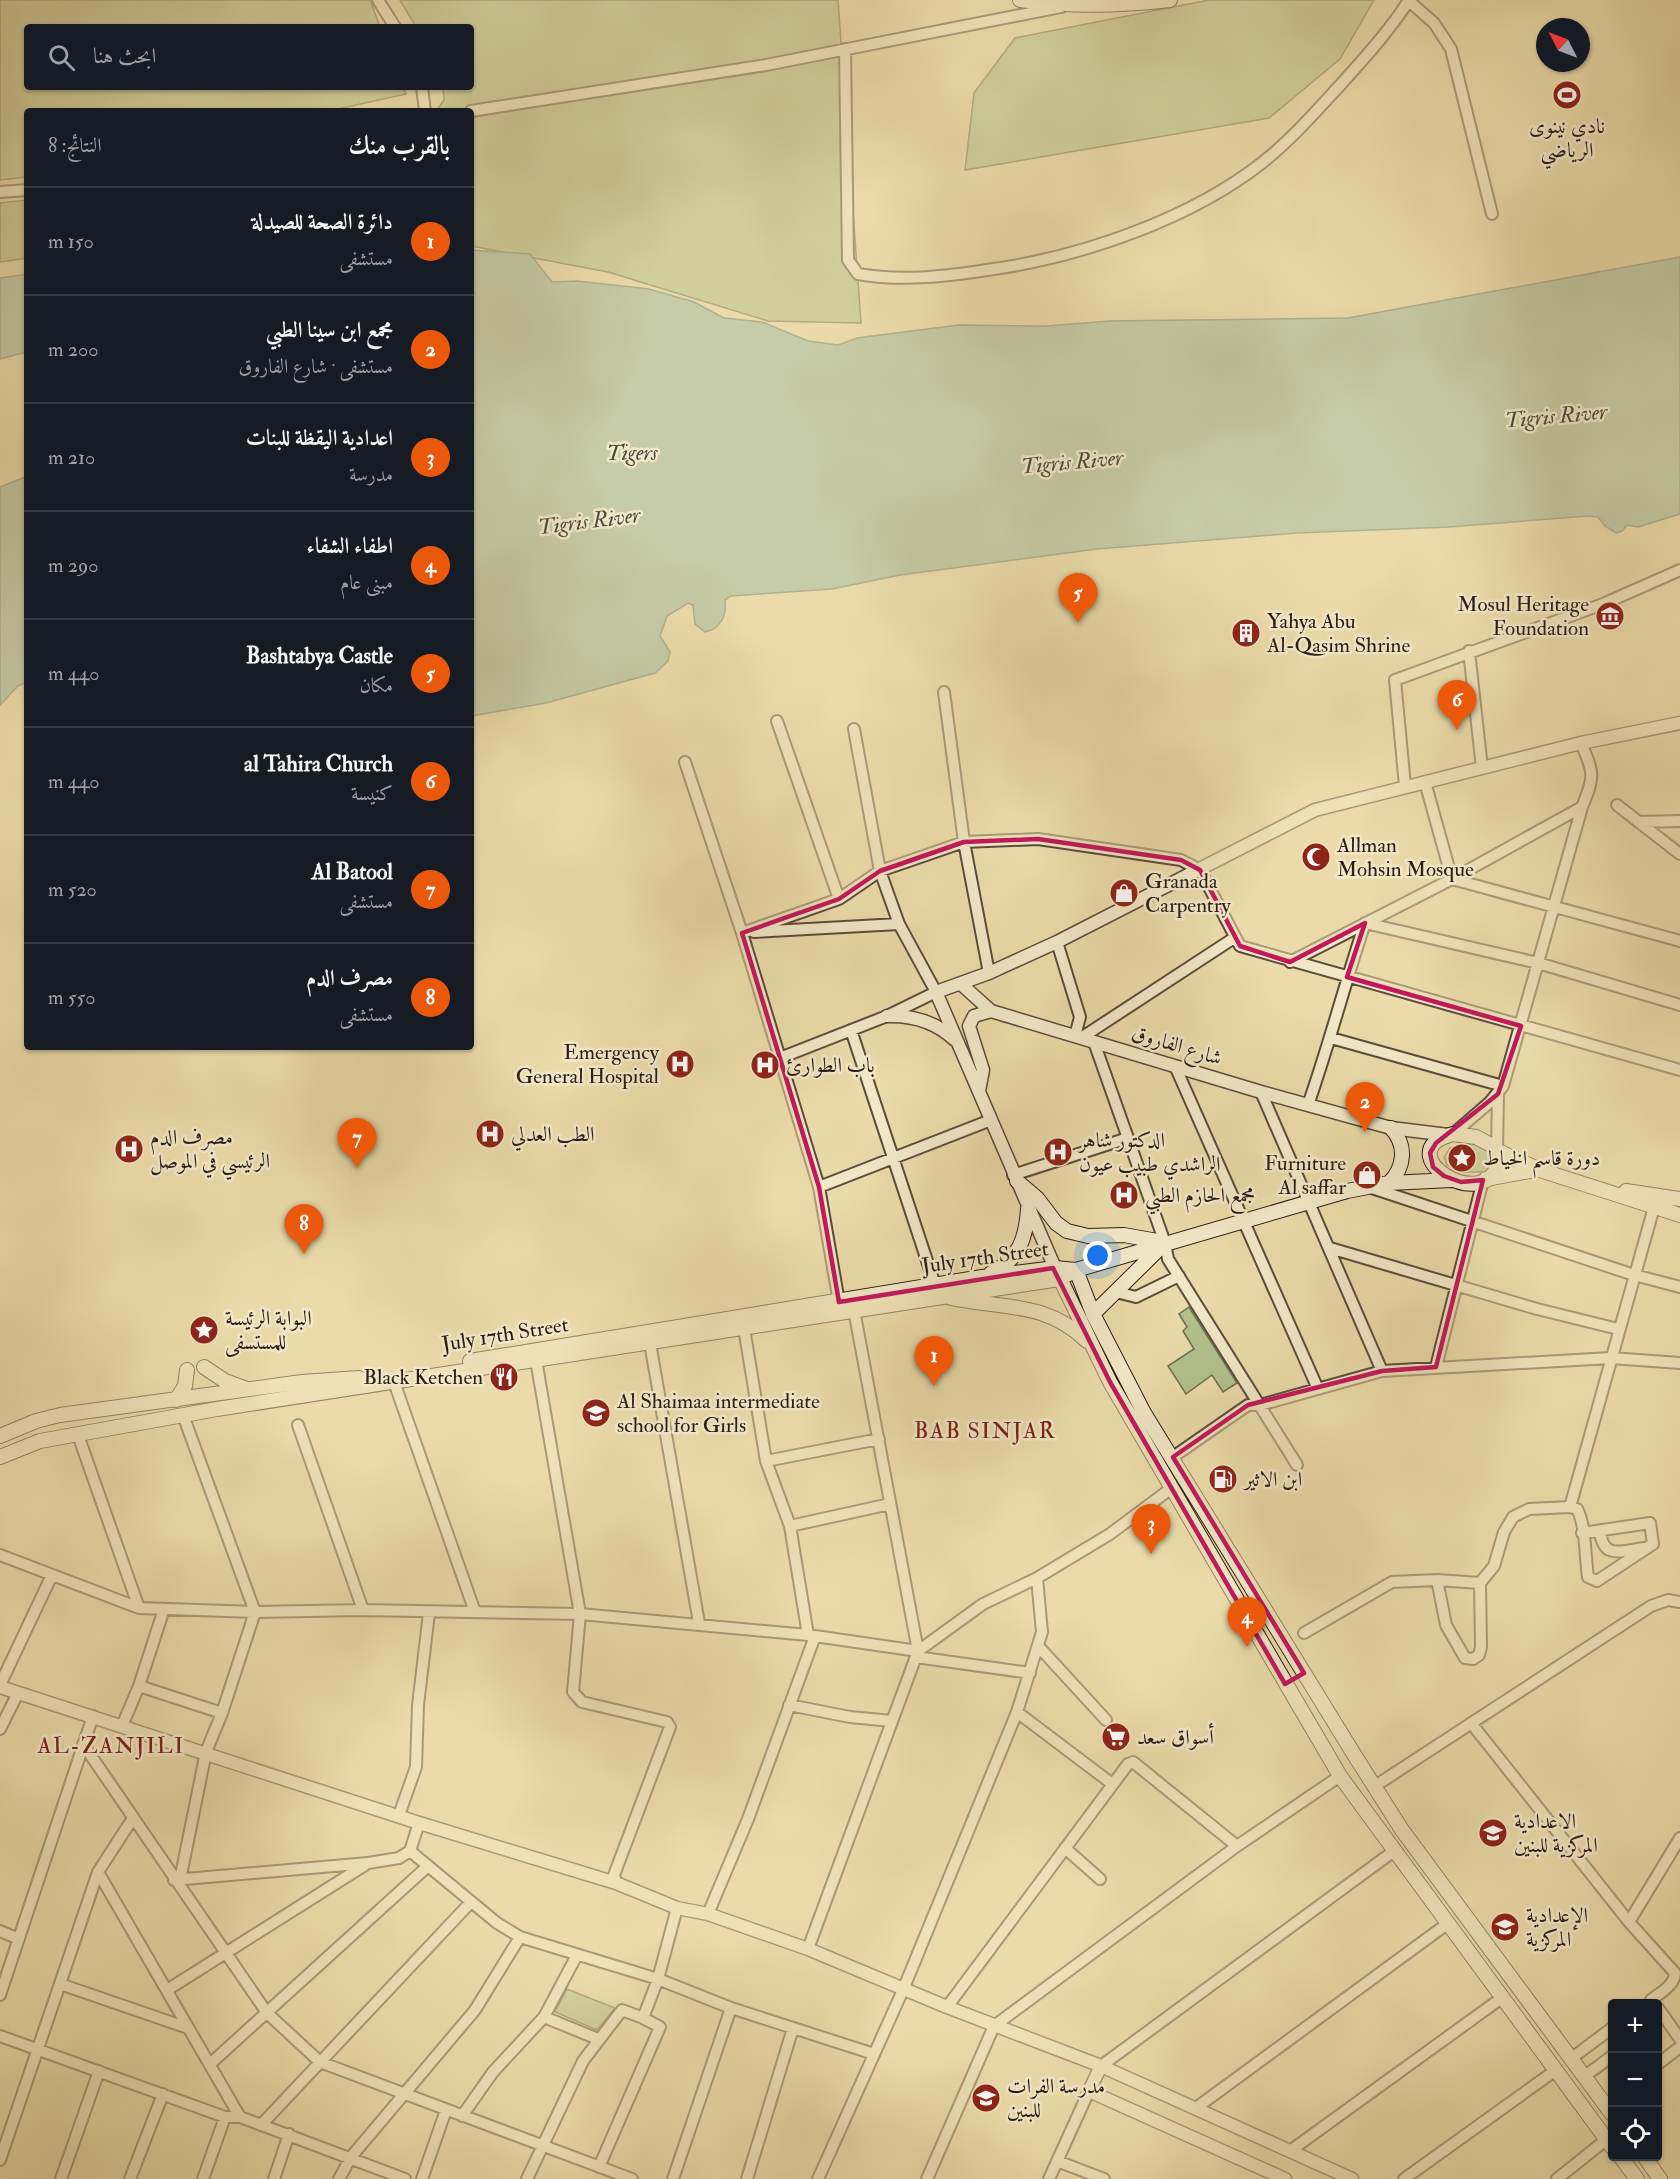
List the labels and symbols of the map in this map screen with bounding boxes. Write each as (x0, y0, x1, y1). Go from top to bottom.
north arrow (1536, 18, 1590, 72)
sports icon: نادي نينوى الرياضي (1551, 79, 1583, 111)
place label: نادي نينوى الرياضي (1529, 113, 1605, 170)
water label: Tigris River (1504, 397, 1610, 434)
water label: Tigers (606, 439, 659, 467)
water label: Tigris River (1020, 443, 1126, 480)
water label: Tigris River (537, 501, 643, 541)
pin: 5 (1058, 574, 1098, 623)
place label: Mosul Heritage Foundation (1458, 591, 1589, 642)
museum icon: Mosul Heritage Foundation (1594, 600, 1626, 632)
place label: Yahya Abu Al-Qasim Shrine (1266, 608, 1410, 659)
building icon: Yahya Abu Al-Qasim Shrine (1230, 617, 1262, 649)
pin: 6 (1438, 680, 1476, 730)
place label: Allman Mohsin Mosque (1336, 832, 1474, 883)
mosque icon: Allman Mohsin Mosque (1300, 841, 1332, 873)
place label: Granada Carpentry (1145, 868, 1231, 919)
shop icon: Granada Carpentry (1108, 877, 1140, 909)
street label: شارع الفاروق (1127, 1019, 1225, 1076)
place label: Emergency General Hospital (516, 1039, 660, 1090)
hospital icon: Emergency General Hospital (664, 1048, 696, 1080)
hospital icon: باب الطوارئ (749, 1049, 781, 1081)
place label: باب الطوارئ (786, 1052, 875, 1079)
pin: 2 (1346, 1082, 1384, 1132)
pin: 7 (338, 1118, 376, 1168)
hospital icon: الطب العدلي (474, 1118, 506, 1150)
place label: الطب العدلي (511, 1121, 595, 1151)
place label: مصرف الدم الرئيسي في الموصل (150, 1124, 270, 1181)
place label: الدكتور شاهر الراشدي طبيب عيون (1077, 1127, 1221, 1180)
hospital icon: مصرف الدم الرئيسي في الموصل (113, 1133, 145, 1165)
hospital icon: الدكتور شاهر الراشدي طبيب عيون (1042, 1136, 1074, 1168)
place icon: دورة قاسم الخياط (1446, 1142, 1478, 1174)
place label: دورة قاسم الخياط (1483, 1145, 1600, 1179)
place label: Furniture Al saffar (1264, 1150, 1346, 1201)
shop icon: Furniture Al saffar (1351, 1159, 1383, 1191)
hospital icon: مجمع الحازم الطبي (1108, 1179, 1140, 1211)
place label: مجمع الحازم الطبي (1145, 1182, 1255, 1215)
pin: 8 (284, 1204, 324, 1254)
street label: July 17th Street (919, 1235, 1050, 1280)
your location (1083, 1241, 1112, 1270)
place label: البوابة الرئيسة للمستسفى (225, 1305, 312, 1357)
street label: July 17th Street (439, 1311, 571, 1358)
place icon: البوابة الرئيسة للمستسفى (188, 1314, 220, 1346)
pin: 1 (914, 1336, 954, 1386)
restaurant icon: Black Ketchen (488, 1361, 520, 1393)
place label: Black Ketchen (363, 1364, 483, 1391)
place label: Al Shaimaa intermediate school for Girls (616, 1388, 820, 1439)
school or university icon: Al Shaimaa intermediate school for Girls (580, 1397, 612, 1429)
district label: BAB SINJAR (914, 1417, 1056, 1445)
fuel station icon: ابن الاثير (1207, 1463, 1239, 1495)
place label: ابن الاثير (1242, 1466, 1302, 1493)
pin: 3 (1132, 1504, 1170, 1554)
pin: 4 (1228, 1598, 1266, 1647)
supermarket icon: أسواق سعد (1100, 1721, 1132, 1753)
place label: أسواق سعد (1137, 1722, 1214, 1751)
district label: AL-ZANJILI (36, 1732, 185, 1760)
place label: الاعدادية المركزية للبنين (1514, 1808, 1598, 1859)
school or university icon: الاعدادية المركزية للبنين (1477, 1817, 1509, 1849)
place label: الإعدادية المركزية (1526, 1902, 1588, 1953)
school or university icon: الإعدادية المركزية (1489, 1911, 1521, 1943)
place label: مدرسة الفرات للبنين (1007, 2073, 1105, 2124)
school or university icon: مدرسة الفرات للبنين (970, 2082, 1002, 2114)

